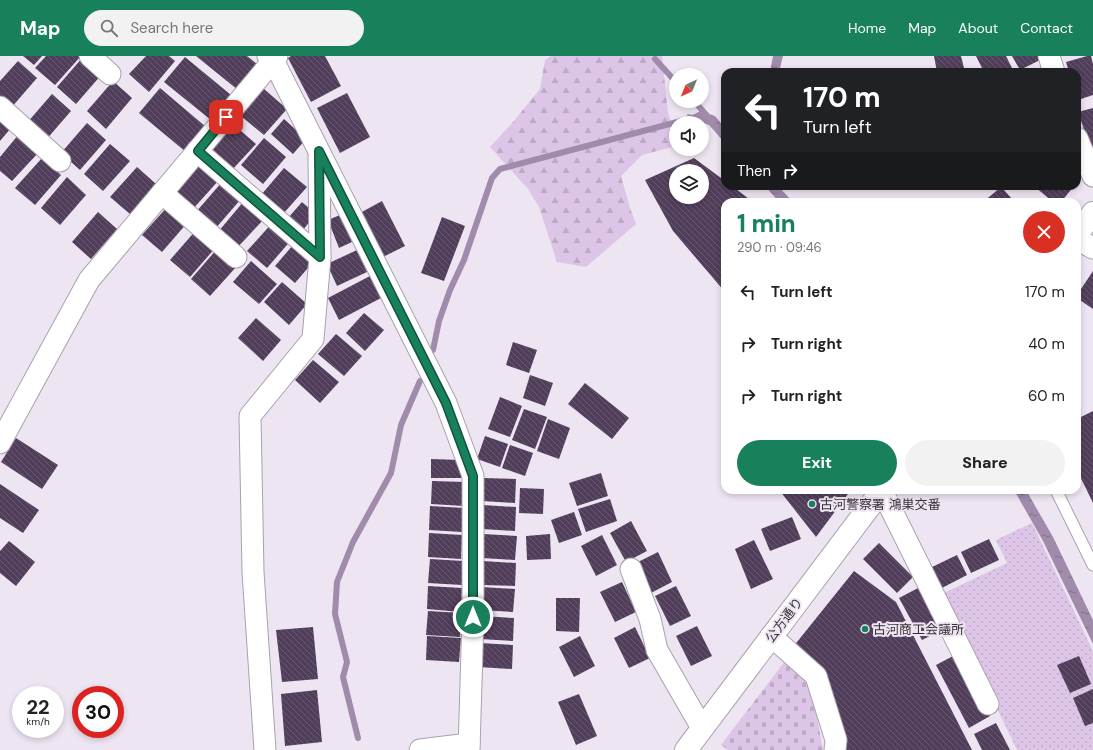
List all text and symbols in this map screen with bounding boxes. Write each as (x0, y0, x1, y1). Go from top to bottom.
search box (84, 10, 364, 46)
text: Map (20, 16, 60, 41)
icon: search (98, 17, 120, 39)
text: Search here (130, 18, 213, 38)
text: Home (848, 19, 886, 37)
text: Map (908, 19, 936, 37)
text: About (958, 19, 998, 37)
text: Contact (1020, 19, 1073, 37)
north arrow (669, 68, 709, 108)
map controls (669, 68, 709, 204)
text: 170 m (803, 79, 881, 116)
icon: left (737, 84, 789, 136)
pin (209, 100, 243, 134)
icon: arrive (215, 106, 237, 128)
text: Turn left (803, 115, 872, 139)
button: sound (669, 116, 709, 156)
icon: right (779, 160, 801, 182)
text: Then (737, 161, 771, 181)
button: layers (669, 164, 709, 204)
text: 1 min (737, 208, 796, 239)
button: close (1023, 211, 1065, 253)
text: 290 m · 09:46 (737, 239, 822, 256)
icon: left (737, 281, 759, 303)
text: Turn left (771, 282, 832, 302)
text: 170 m (1025, 282, 1065, 302)
icon: right (737, 333, 759, 355)
text: Turn right (771, 334, 842, 354)
text: 40 m (1028, 334, 1065, 354)
icon: right (737, 385, 759, 407)
text: Turn right (771, 386, 842, 406)
text: 60 m (1028, 386, 1065, 406)
button: Exit (737, 440, 897, 486)
button: Share (905, 440, 1065, 486)
place label: 古河警察署 鴻巣交番 (820, 496, 940, 513)
marker: 古河警察署 鴻巣交番 (807, 499, 817, 509)
street label: 公方通り (762, 594, 806, 646)
position arrow (452, 596, 494, 638)
place label: 古河商工会議所 (873, 621, 964, 638)
marker: 古河商工会議所 (860, 624, 870, 634)
speed limit sign: 30 (72, 686, 124, 738)
text: 22 (26, 694, 50, 720)
text: km/h (26, 715, 50, 728)

